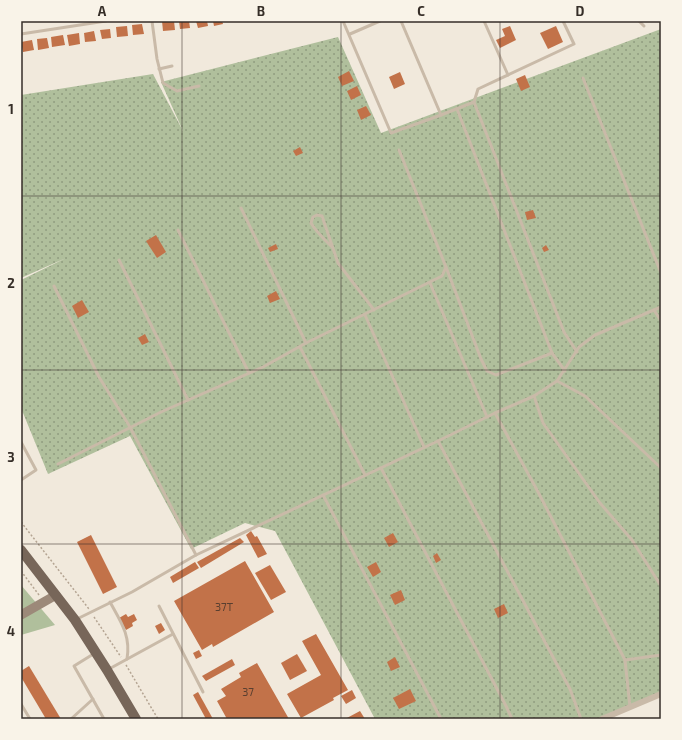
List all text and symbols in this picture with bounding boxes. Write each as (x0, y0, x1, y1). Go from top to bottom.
text: A (98, 3, 107, 19)
text: B (257, 3, 265, 19)
text: C (417, 3, 425, 19)
text: D (576, 3, 585, 19)
text: 1 (8, 101, 14, 117)
text: 2 (7, 275, 15, 291)
text: 3 (7, 449, 15, 465)
house number: 37Т (215, 600, 234, 613)
text: 4 (7, 623, 15, 639)
house number: 37 (242, 685, 254, 698)

